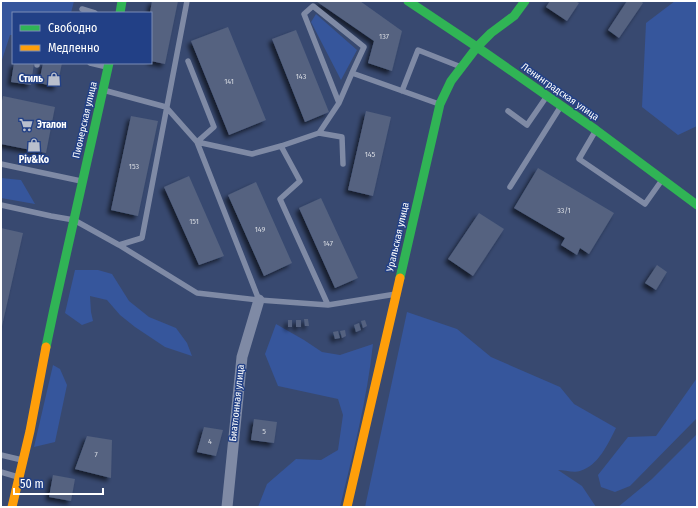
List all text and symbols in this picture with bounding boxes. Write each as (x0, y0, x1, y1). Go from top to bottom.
legend (12, 12, 152, 64)
text: Свободно (48, 21, 97, 35)
house number: 137 (379, 32, 390, 41)
text: Медленно (48, 41, 100, 55)
street label: Ленинградская улица (519, 61, 601, 123)
shop icon: Стиль (46, 71, 62, 87)
house number: 143 (296, 72, 307, 81)
place label: Стиль (19, 73, 43, 85)
house number: 141 (224, 77, 234, 86)
street label: Пионерская улица (70, 80, 100, 160)
supermarket icon: Эталон (18, 117, 34, 133)
place label: Эталон (37, 119, 67, 131)
shop icon: Piv&Ko (26, 137, 42, 153)
house number: 145 (365, 150, 376, 159)
place label: Piv&Ko (19, 154, 50, 166)
house number: 153 (129, 162, 140, 171)
street label: Уральская улица (384, 201, 412, 274)
house number: 33/1 (557, 206, 571, 215)
house number: 151 (189, 217, 199, 226)
house number: 149 (255, 225, 265, 234)
house number: 147 (323, 239, 334, 248)
street label: Биатлонная улица (227, 364, 247, 442)
house number: 5 (262, 427, 266, 436)
house number: 4 (208, 437, 212, 446)
house number: 7 (94, 450, 98, 459)
scale bar (14, 470, 103, 496)
text: 50 m (20, 477, 44, 491)

